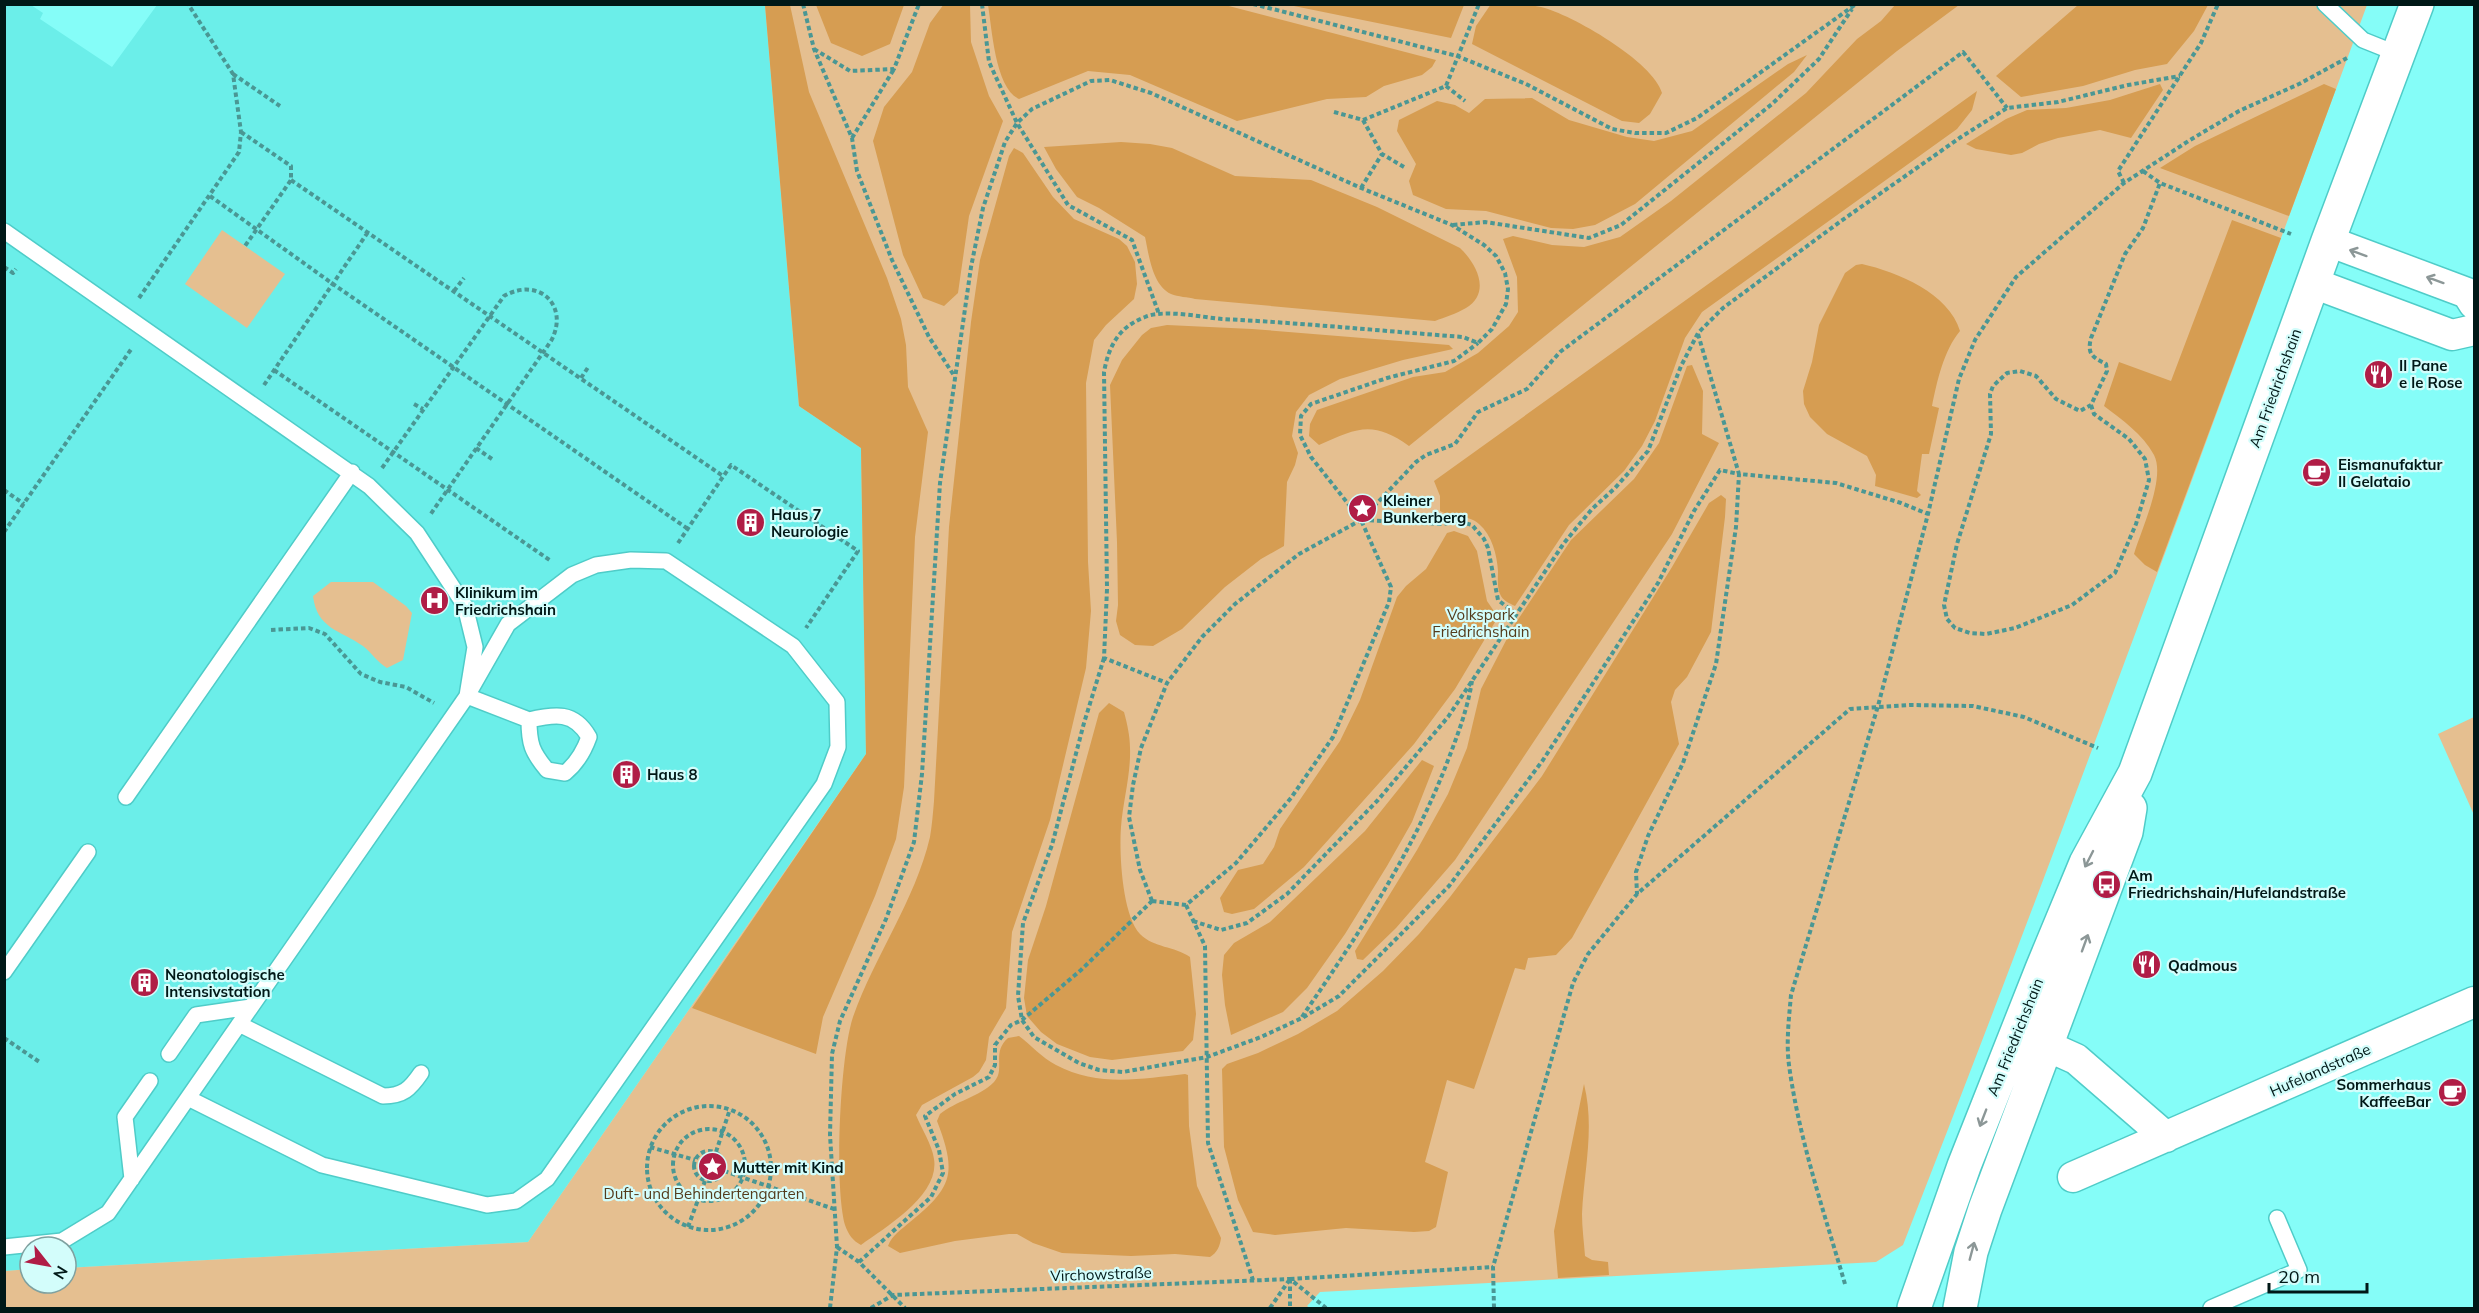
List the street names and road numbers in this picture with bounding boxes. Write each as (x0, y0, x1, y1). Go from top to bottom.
street label: Am Friedrichshain (2245, 326, 2305, 450)
street label: Am Friedrichshain (1983, 975, 2047, 1099)
street label: Hufelandstraße (2267, 1039, 2373, 1101)
street label: Virchowstraße (1050, 1263, 1152, 1285)

